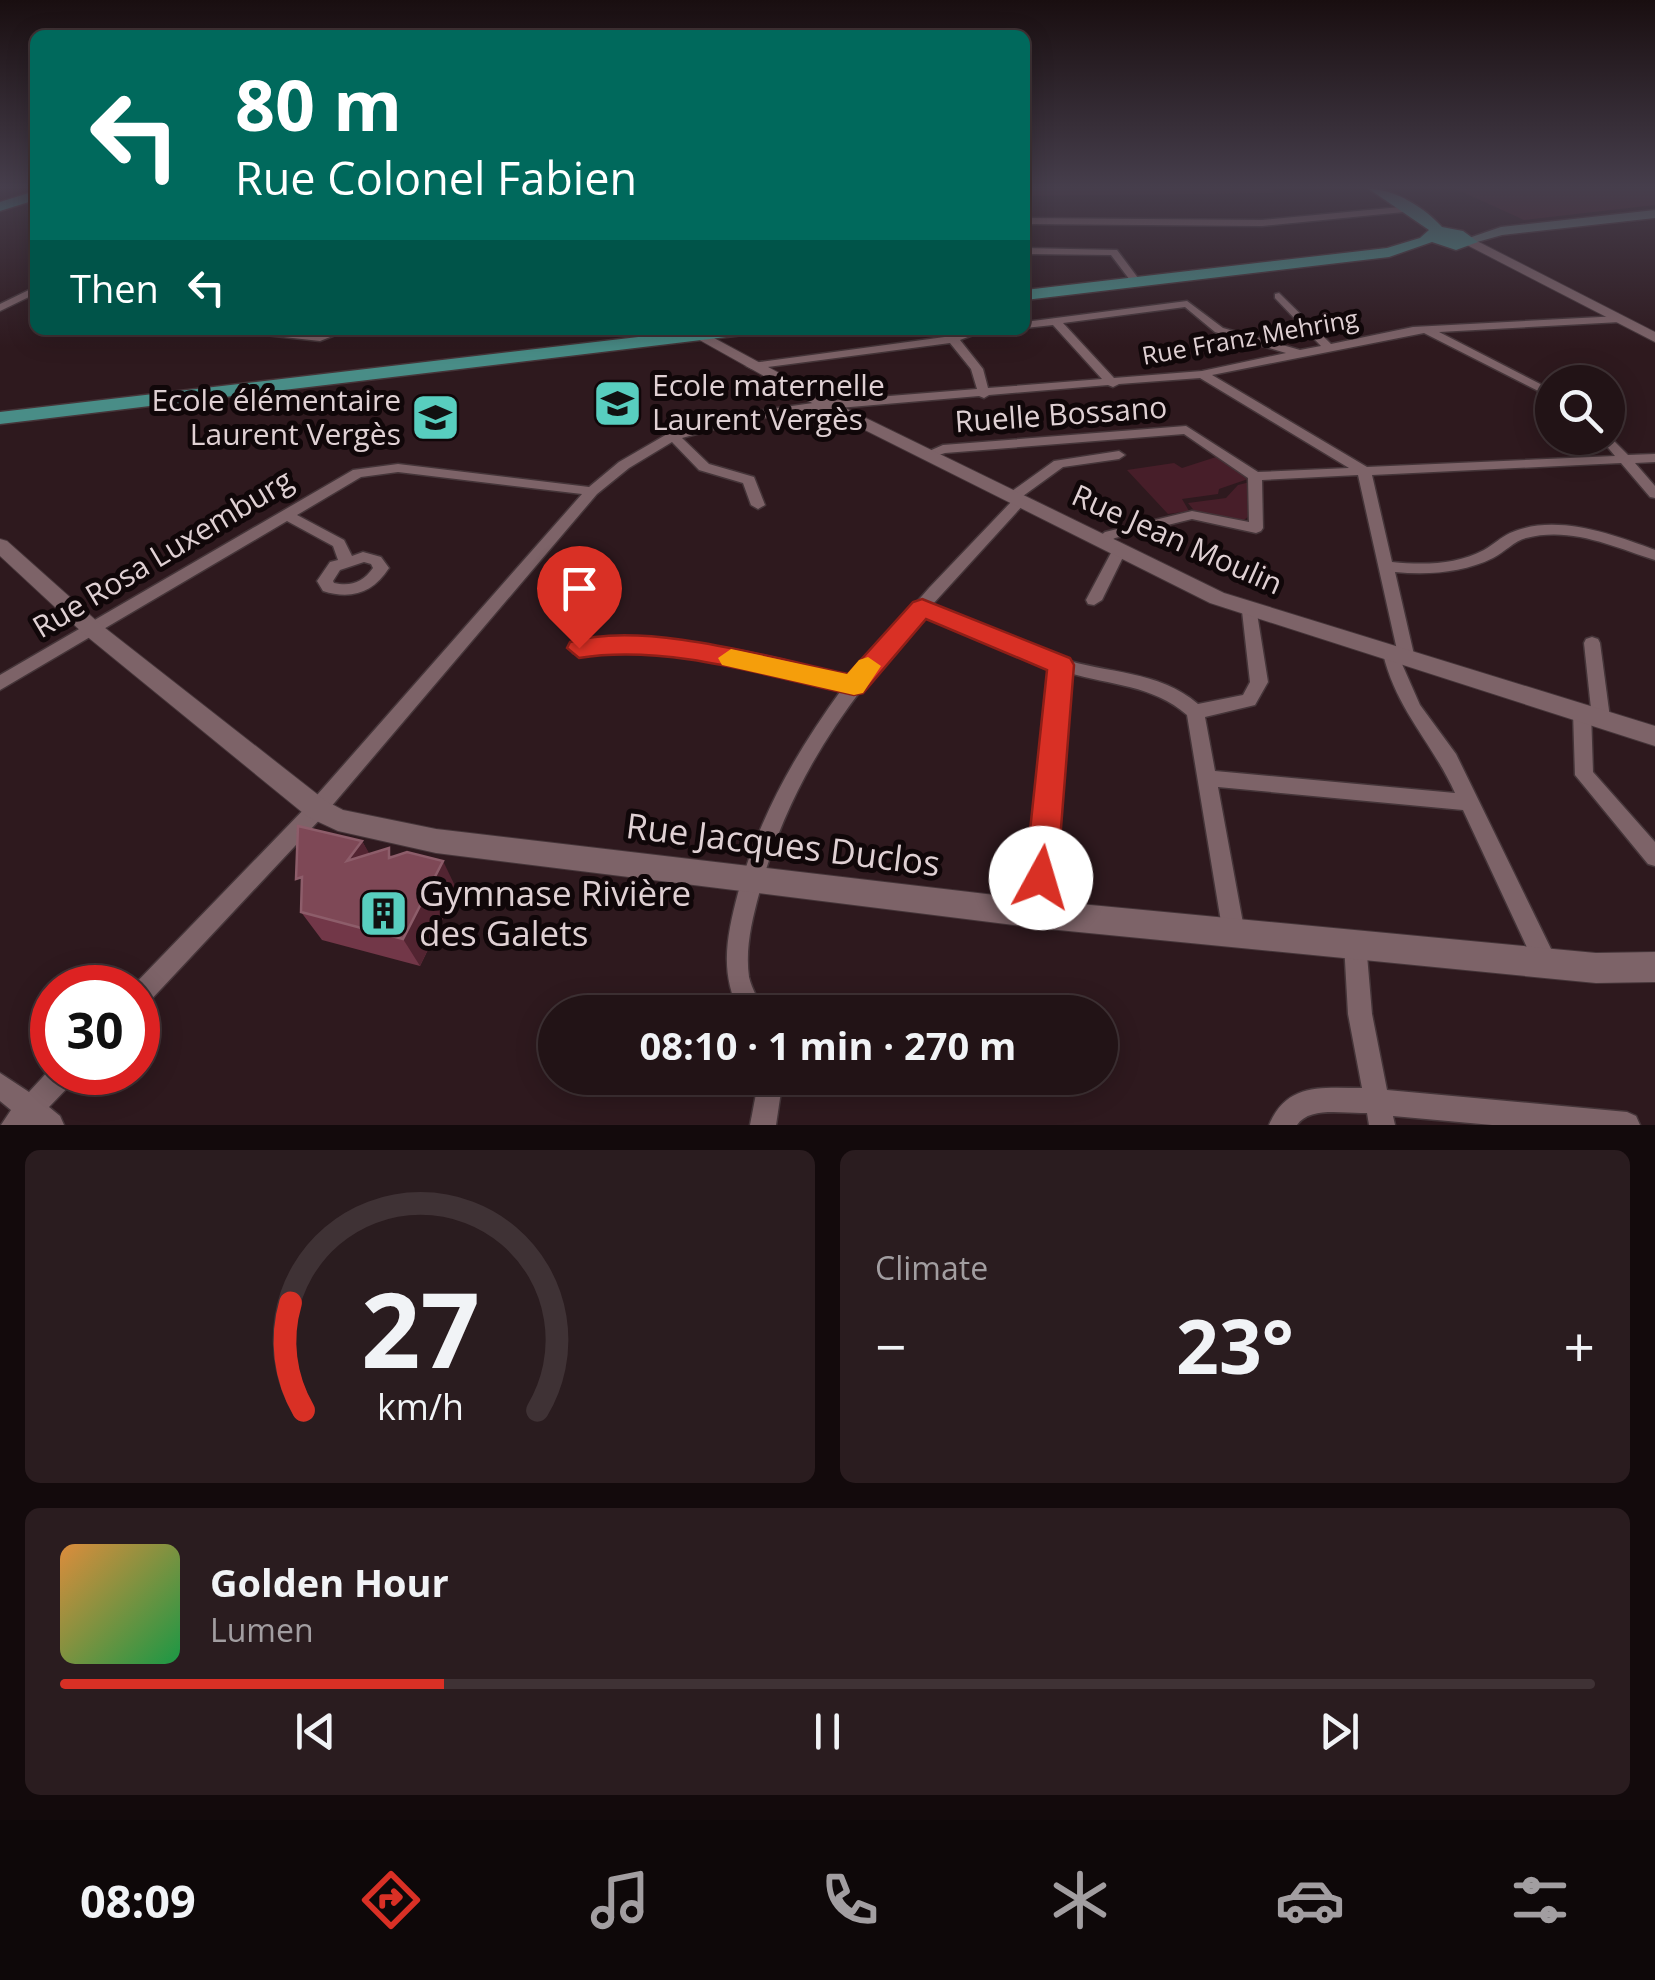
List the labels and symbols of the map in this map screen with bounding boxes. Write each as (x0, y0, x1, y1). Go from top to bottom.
street label: Rue Franz Mehring (1139, 300, 1361, 372)
place label: Ecole maternelle Laurent Vergès (652, 364, 885, 439)
school or university icon: Ecole maternelle Laurent Vergès (591, 377, 643, 429)
place label: Ecole élémentaire Laurent Vergès (151, 379, 401, 454)
street label: Ruelle Bossano (953, 386, 1168, 441)
school or university icon: Ecole élémentaire Laurent Vergès (410, 392, 462, 444)
street label: Rue Rosa Luxemburg (25, 459, 300, 647)
street label: Rue Jean Moulin (1066, 474, 1289, 603)
pin (537, 546, 622, 649)
street label: Rue Jacques Duclos (624, 801, 943, 886)
position arrow (989, 826, 1093, 930)
place label: Gymnase Rivière des Galets (419, 869, 691, 956)
building icon: Gymnase Rivière des Galets (358, 888, 410, 940)
speed limit sign: 30 (30, 965, 160, 1095)

